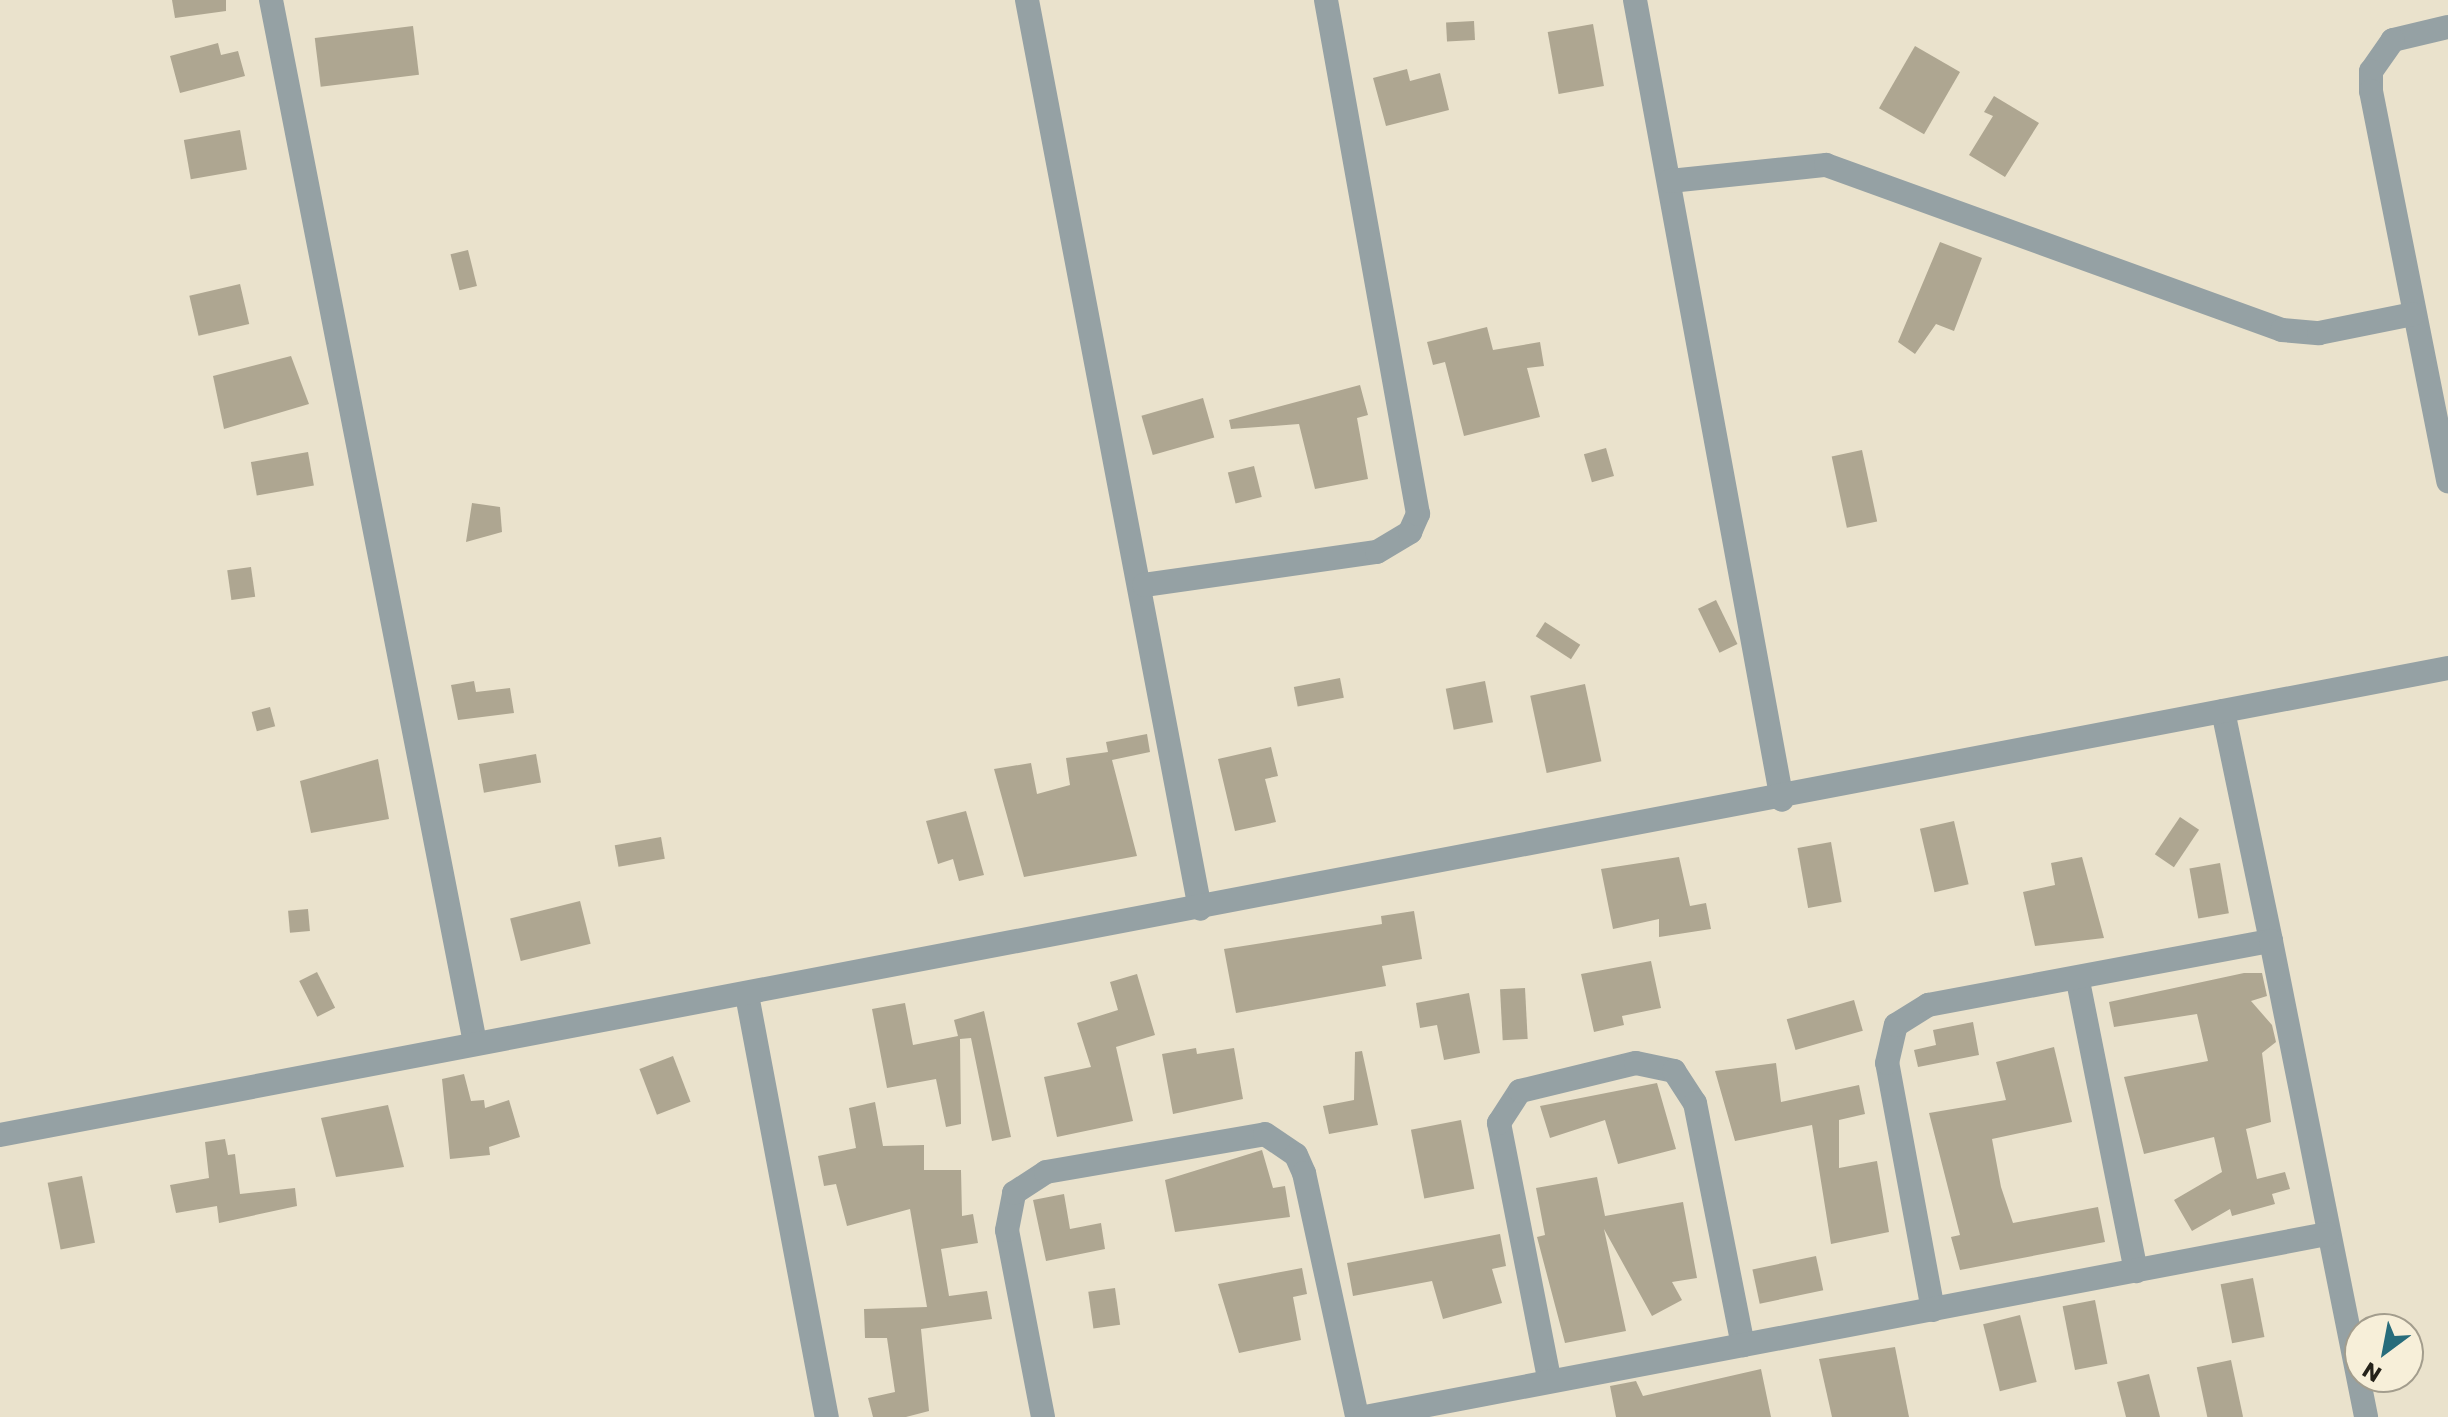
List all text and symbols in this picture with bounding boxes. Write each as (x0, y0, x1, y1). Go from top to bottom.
north arrow (2344, 1313, 2424, 1393)
text: N (2357, 1355, 2387, 1390)

